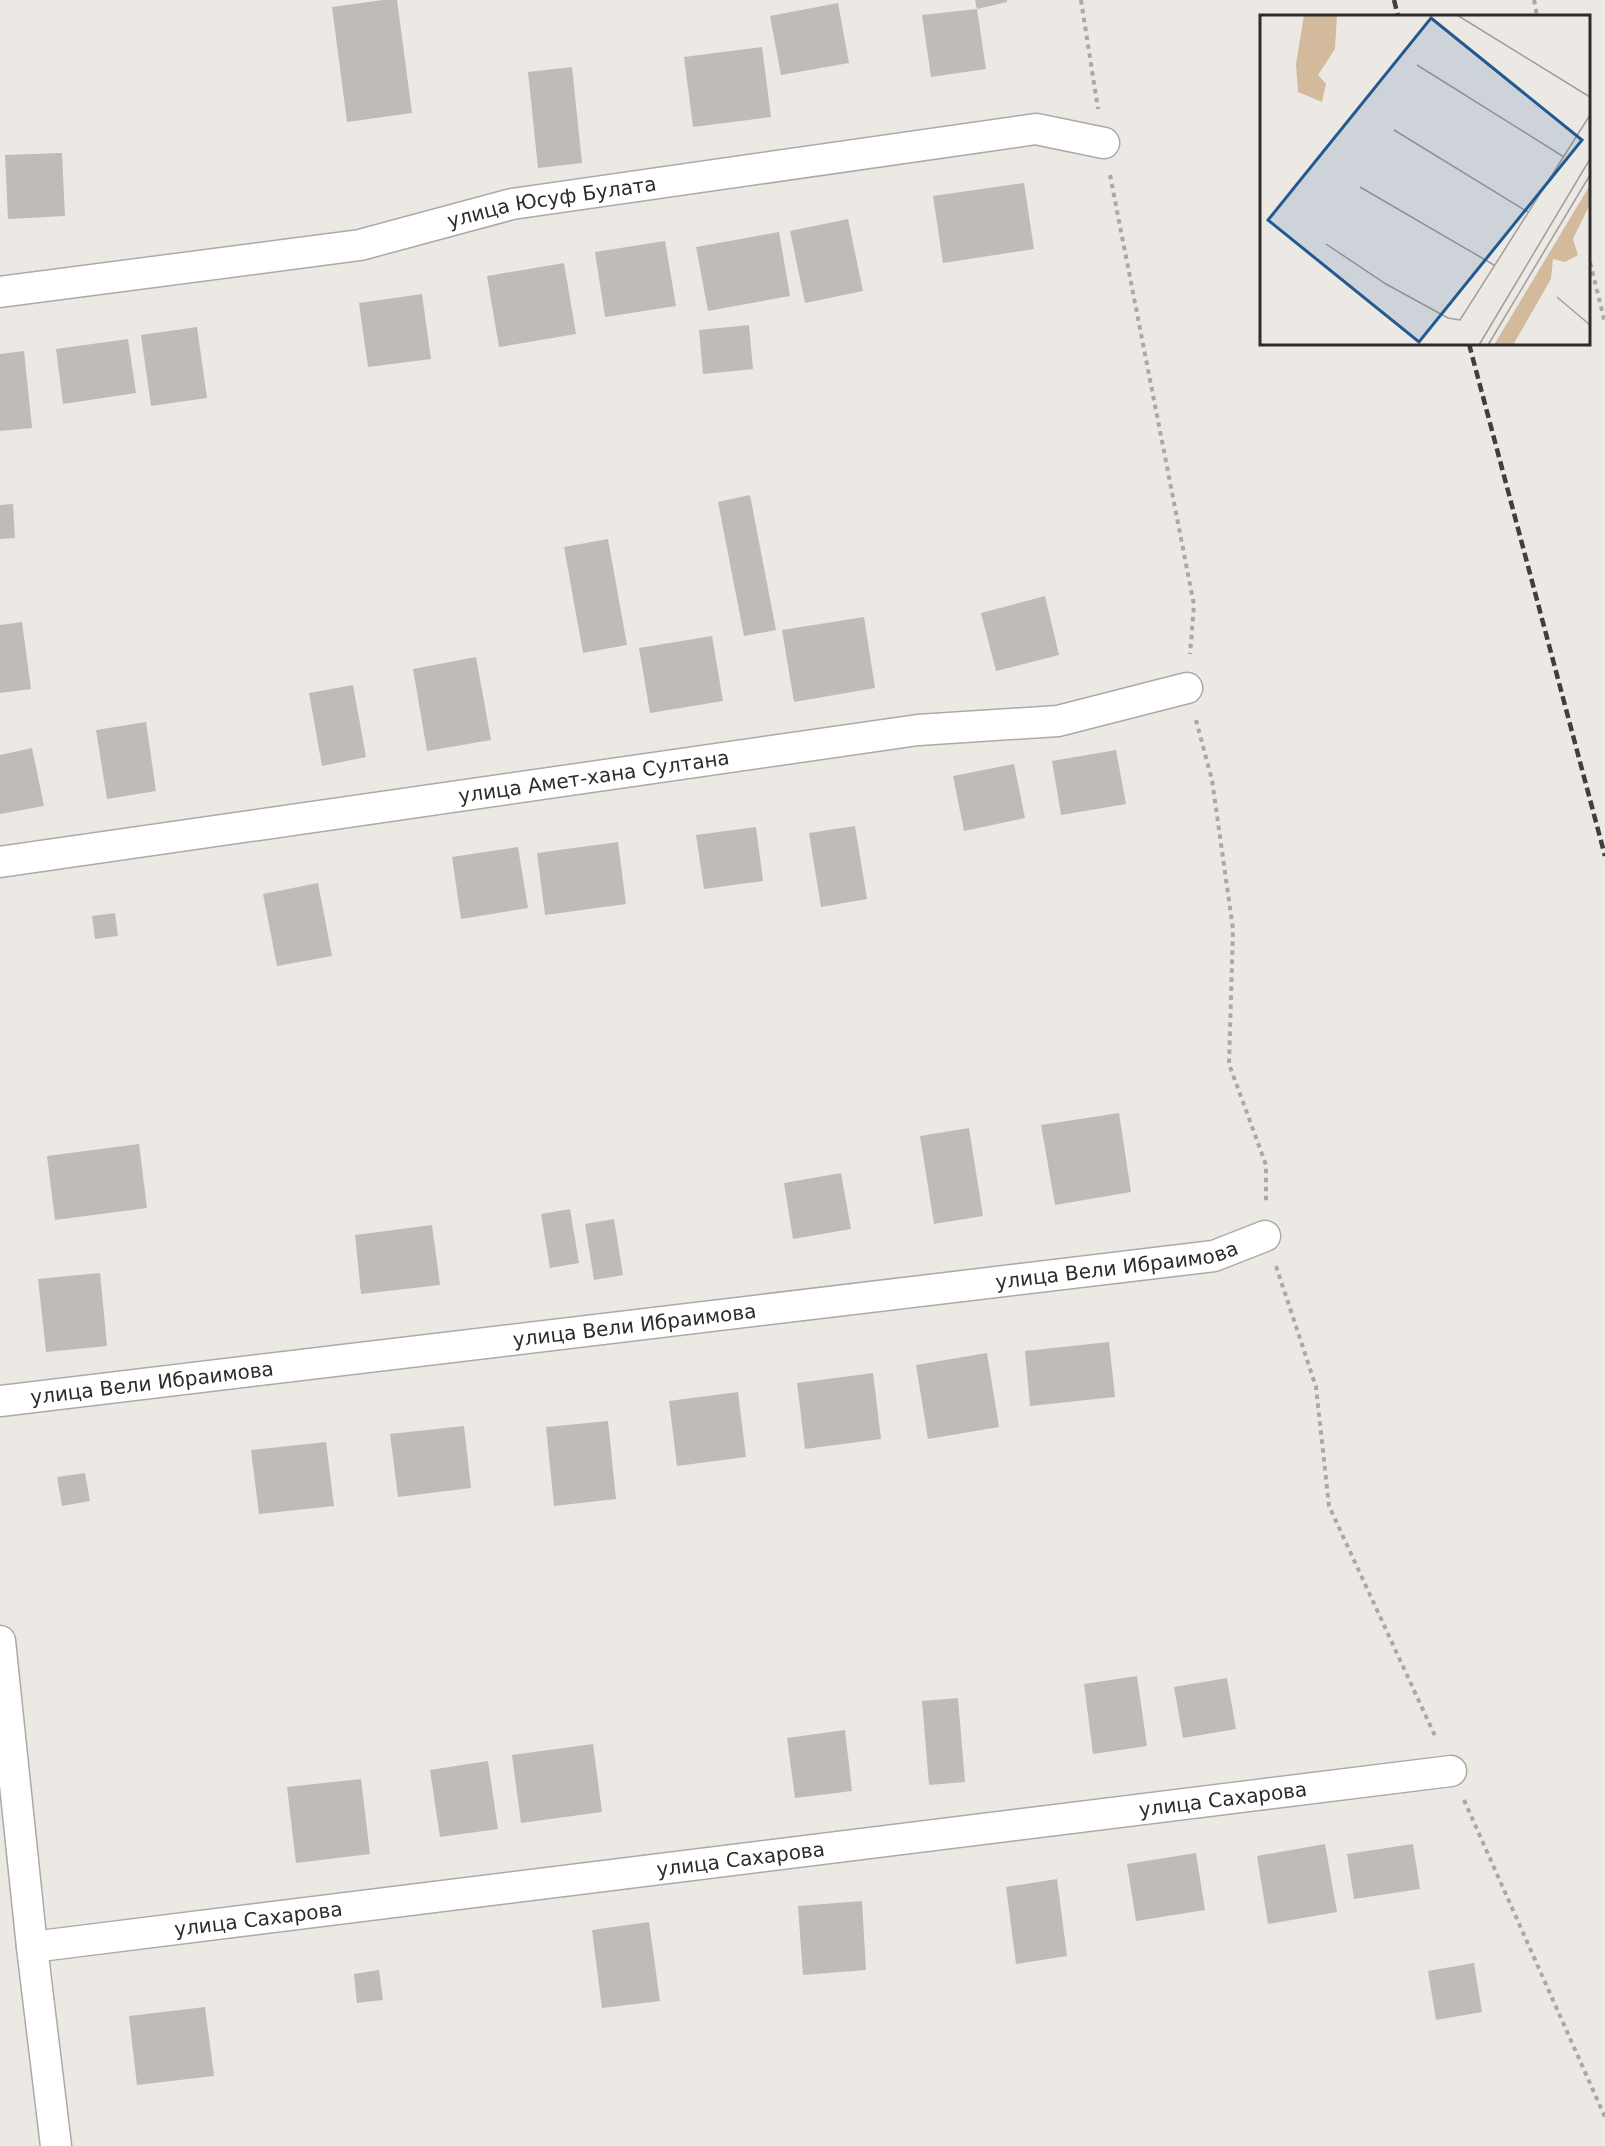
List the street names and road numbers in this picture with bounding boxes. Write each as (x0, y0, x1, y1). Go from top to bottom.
street label: улица Юсуф Булата (445, 171, 658, 233)
street label: улица Амет-хана Султана (457, 745, 731, 808)
street label: улица Вели Ибраимова (994, 1236, 1241, 1294)
street label: улица Вели Ибраимова (512, 1299, 757, 1352)
street label: улица Вели Ибраимова (29, 1356, 275, 1409)
street label: улица Сахарова (1137, 1777, 1308, 1822)
street label: улица Сахарова (655, 1837, 826, 1881)
street label: улица Сахарова (173, 1897, 344, 1941)

